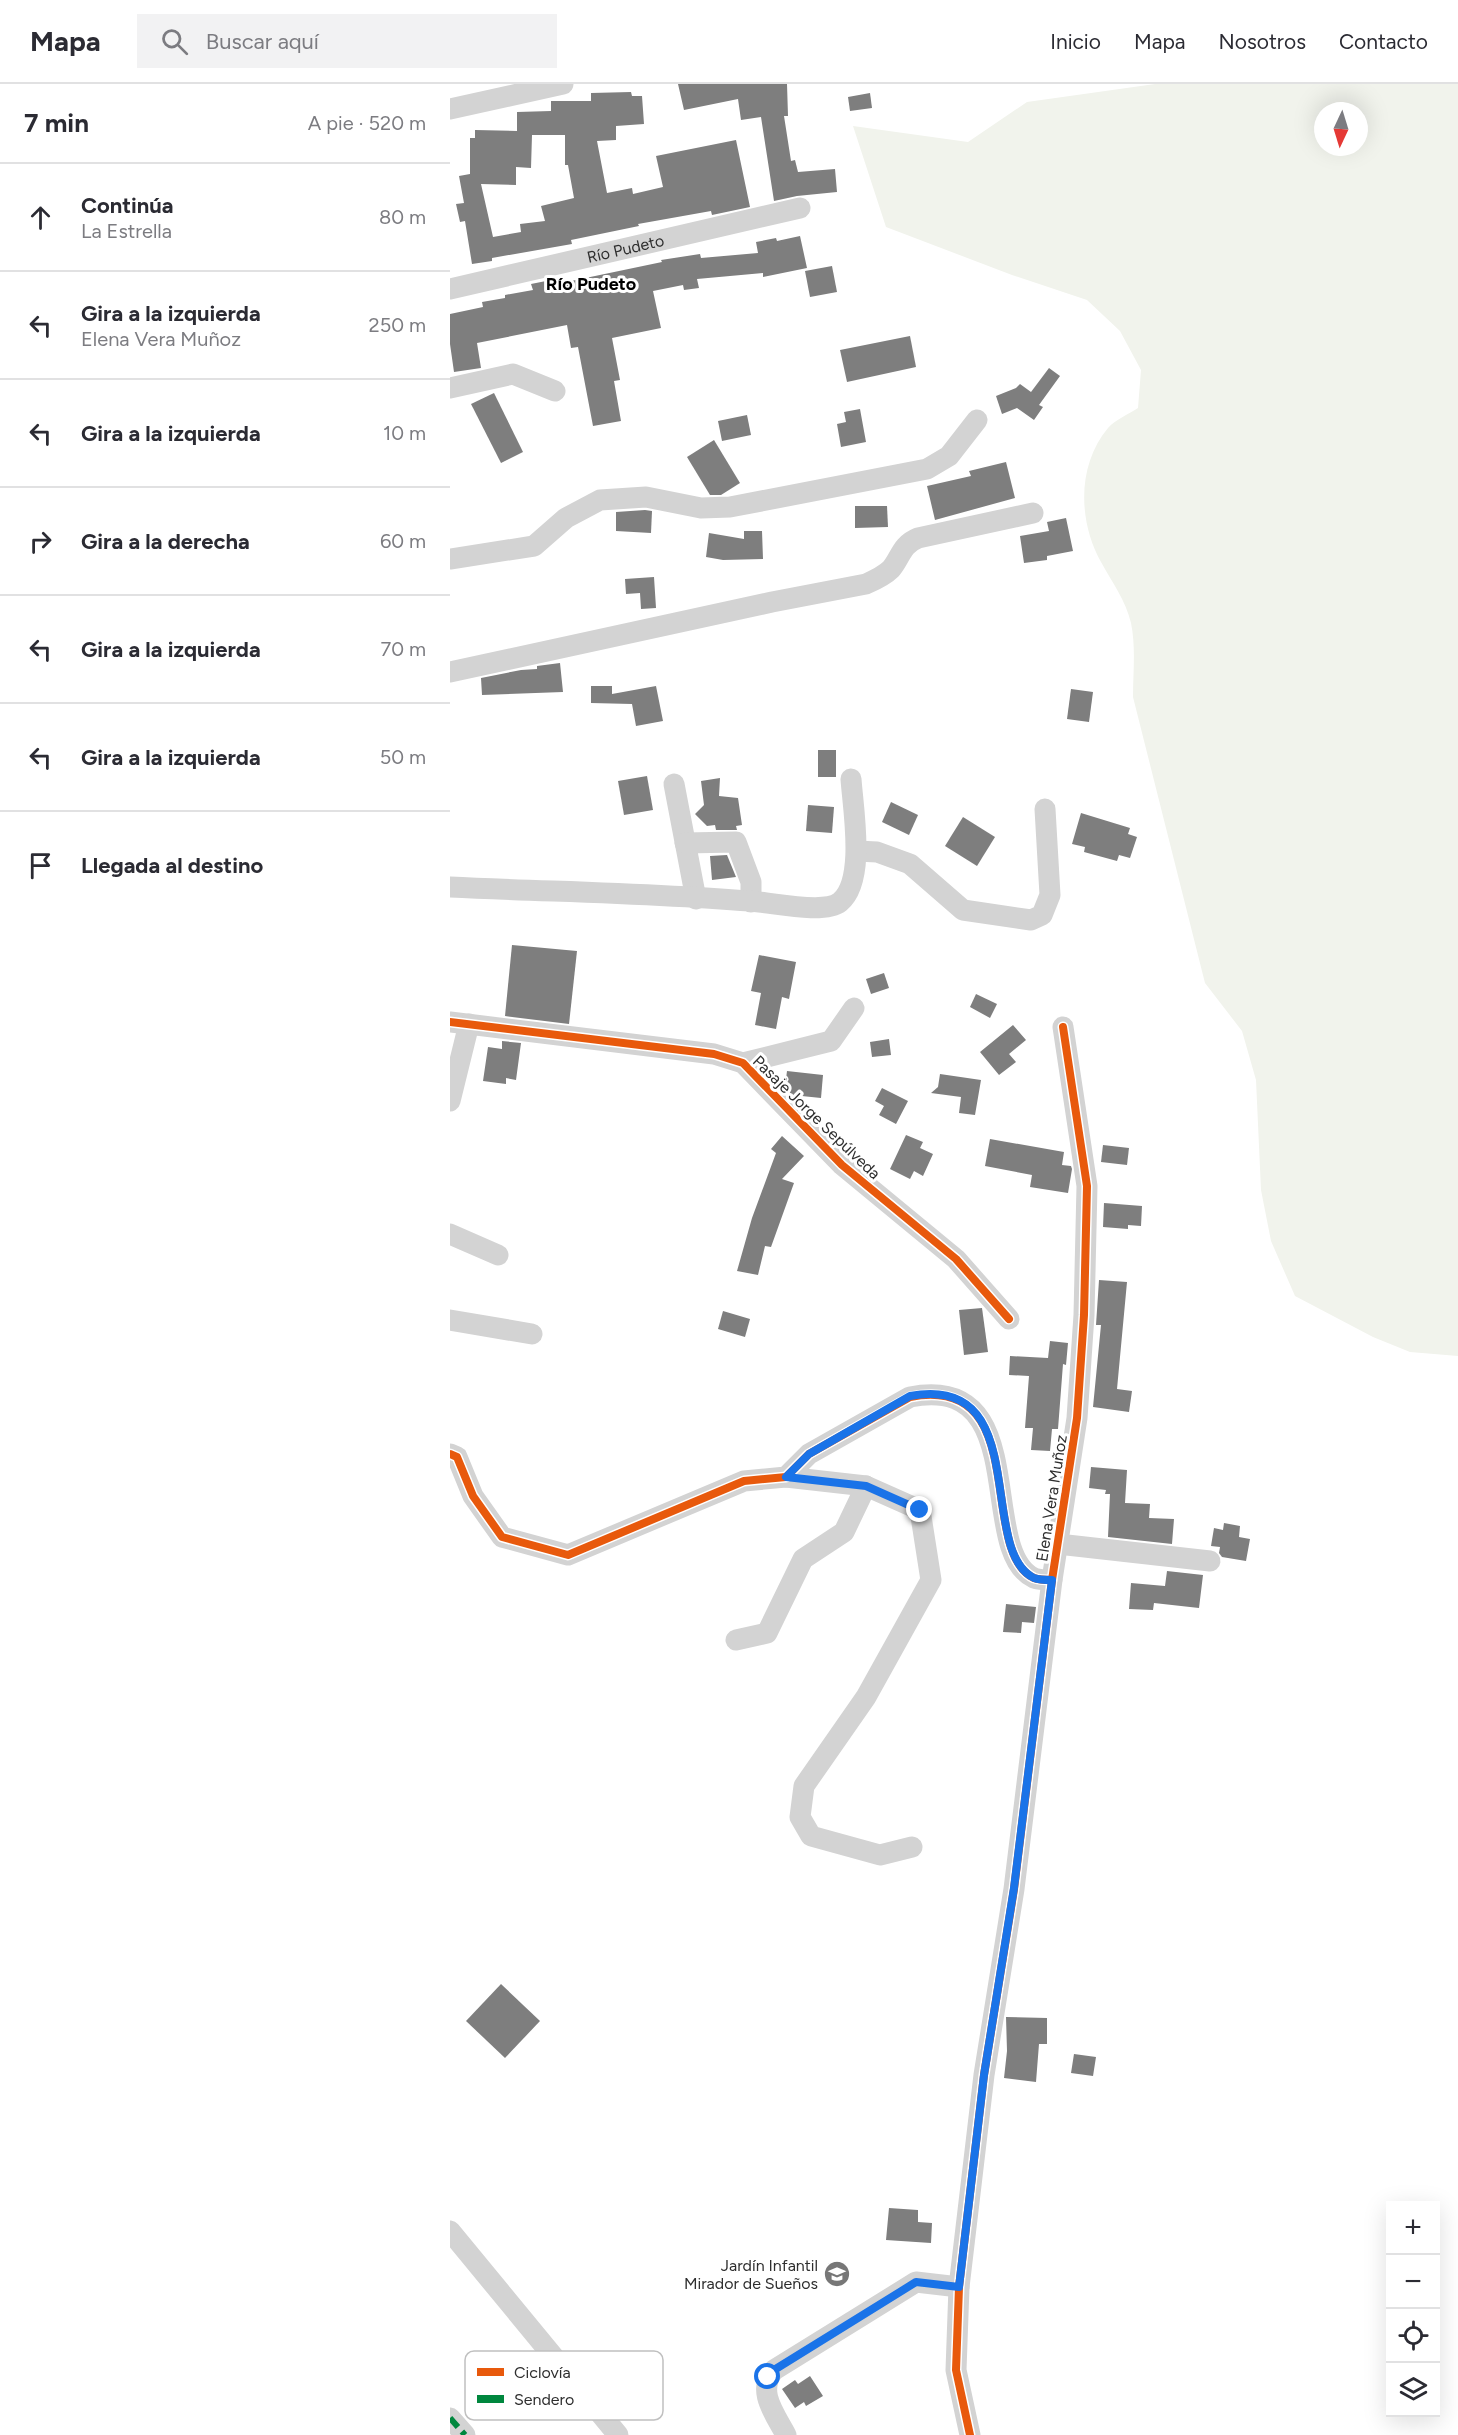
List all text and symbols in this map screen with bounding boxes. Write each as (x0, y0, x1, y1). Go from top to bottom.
search box (137, 14, 557, 68)
text: Mapa (30, 24, 101, 58)
icon: search (158, 25, 191, 58)
text: Buscar aquí (206, 28, 319, 55)
text: Inicio (1050, 29, 1101, 54)
text: Mapa (1134, 29, 1186, 54)
text: Nosotros (1219, 29, 1306, 54)
text: Contacto (1339, 29, 1428, 54)
north arrow (1314, 102, 1368, 156)
text: 7 min (24, 107, 89, 139)
text: A pie · 520 m (308, 111, 426, 135)
text: Continúa (81, 192, 174, 219)
icon: ahead (24, 201, 57, 234)
text: 80 m (379, 205, 426, 229)
text: La Estrella (81, 219, 172, 243)
street label: Río Pudeto (585, 231, 666, 267)
district label: Río Pudeto (546, 273, 636, 295)
text: Gira a la izquierda (81, 300, 261, 327)
icon: left (24, 309, 57, 342)
text: 250 m (369, 313, 426, 337)
text: Elena Vera Muñoz (81, 327, 241, 351)
icon: left (24, 417, 57, 450)
text: Gira a la izquierda (81, 420, 261, 447)
text: 10 m (383, 421, 426, 445)
icon: right (24, 525, 57, 558)
text: Gira a la derecha (81, 528, 250, 555)
text: 60 m (380, 529, 426, 553)
icon: left (24, 633, 57, 666)
text: Gira a la izquierda (81, 636, 261, 663)
text: 70 m (380, 637, 426, 661)
icon: left (24, 741, 57, 774)
text: Gira a la izquierda (81, 744, 261, 771)
text: 50 m (380, 745, 426, 769)
icon: arrive (24, 849, 57, 882)
text: Llegada al destino (81, 852, 263, 879)
street label: Pasaje Jorge Sepúlveda (749, 1052, 884, 1183)
street label: Elena Vera Muñoz (1032, 1433, 1071, 1563)
route end (906, 1496, 932, 1522)
map controls (1386, 2201, 1440, 2417)
button: + (1386, 2201, 1440, 2255)
button: − (1386, 2255, 1440, 2309)
place label: Jardín Infantil Mirador de Sueños (684, 2256, 818, 2293)
school or university icon: Jardín Infantil Mirador de Sueños (822, 2259, 852, 2289)
button: locate (1386, 2309, 1440, 2363)
legend (465, 2351, 663, 2420)
text: Ciclovía (514, 2363, 571, 2382)
route start (754, 2363, 780, 2389)
button: layers (1386, 2363, 1440, 2417)
text: Sendero (514, 2390, 574, 2409)

